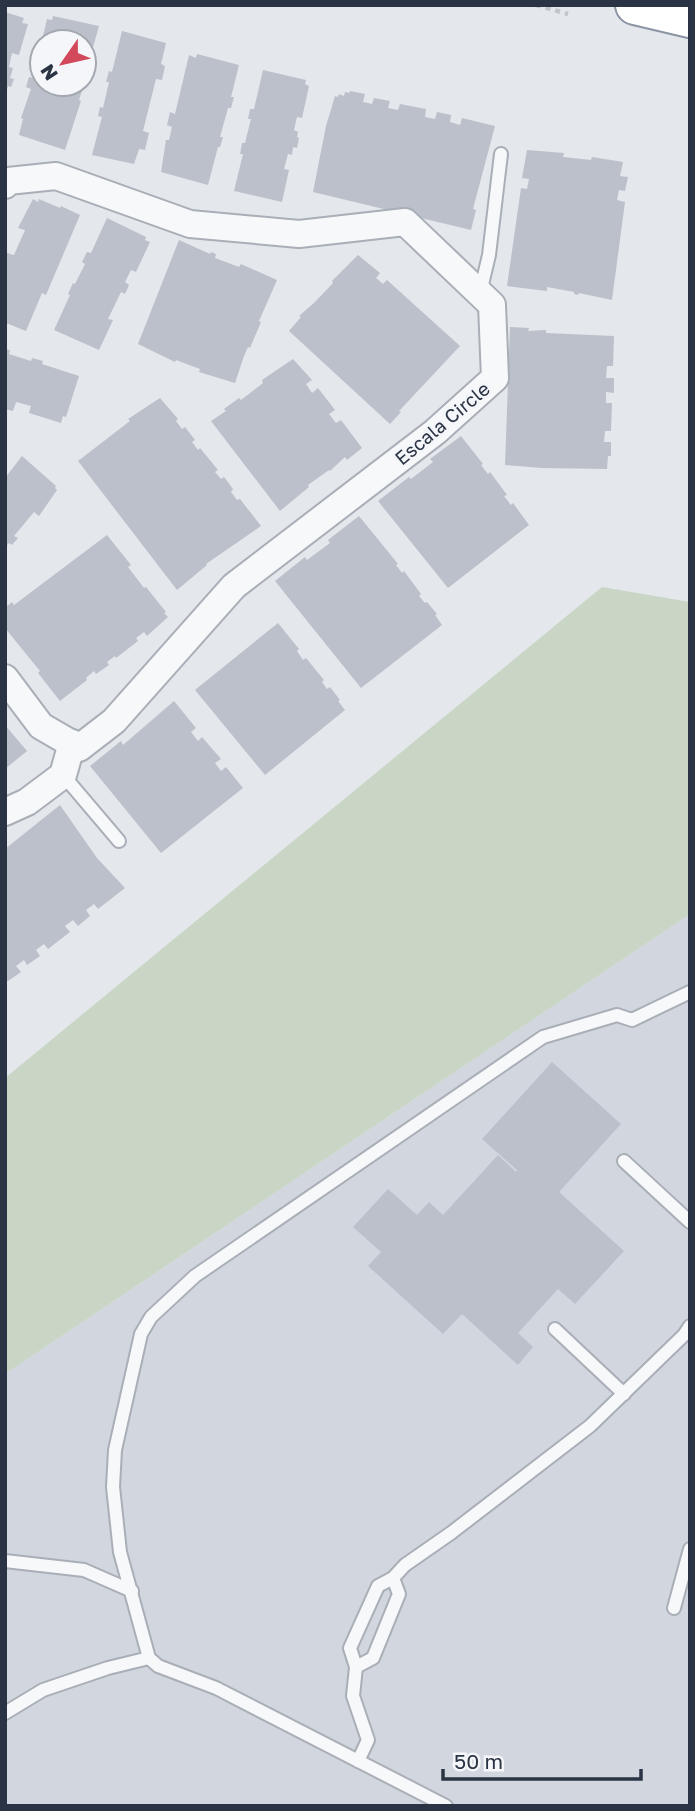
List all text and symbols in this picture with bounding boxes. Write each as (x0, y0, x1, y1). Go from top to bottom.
north arrow (28, 28, 98, 98)
text: N (35, 60, 62, 85)
street label: Escala Circle (390, 377, 494, 469)
scale bar (443, 1738, 641, 1782)
text: 50 m (454, 1748, 503, 1774)

